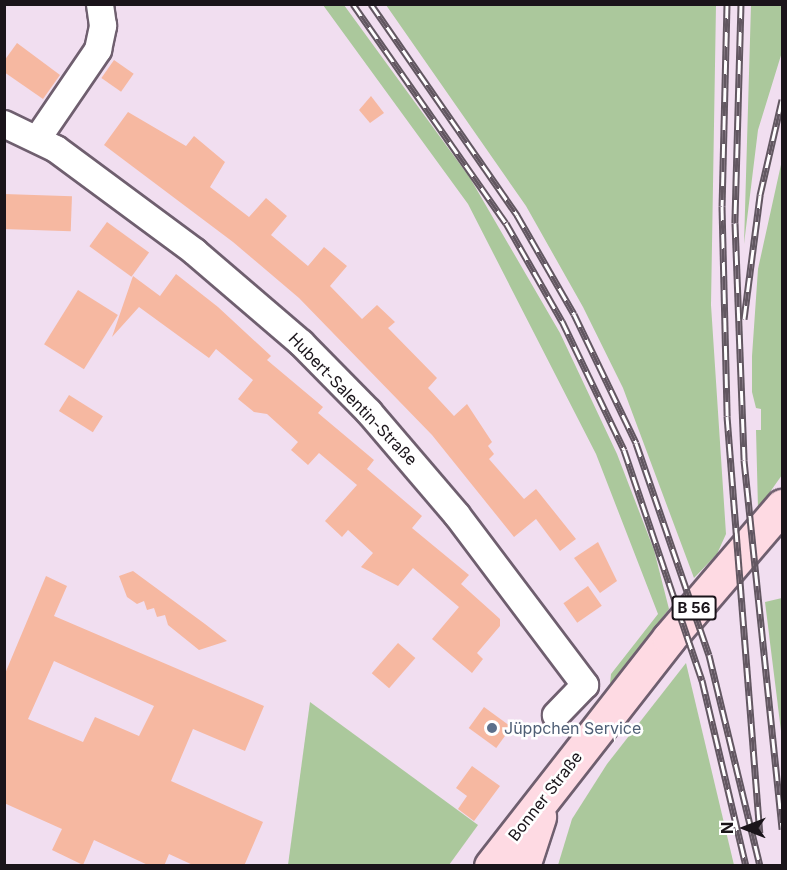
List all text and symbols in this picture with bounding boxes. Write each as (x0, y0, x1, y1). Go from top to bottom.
street label: Hubert-Salentin-Straße (285, 329, 421, 469)
road number: B 56 (672, 596, 716, 620)
place label: Jüppchen Service (504, 718, 641, 738)
marker: Jüppchen Service (485, 721, 499, 735)
street label: Bonner Straße (504, 747, 586, 845)
north arrow (715, 798, 775, 858)
text: N (717, 822, 737, 834)

